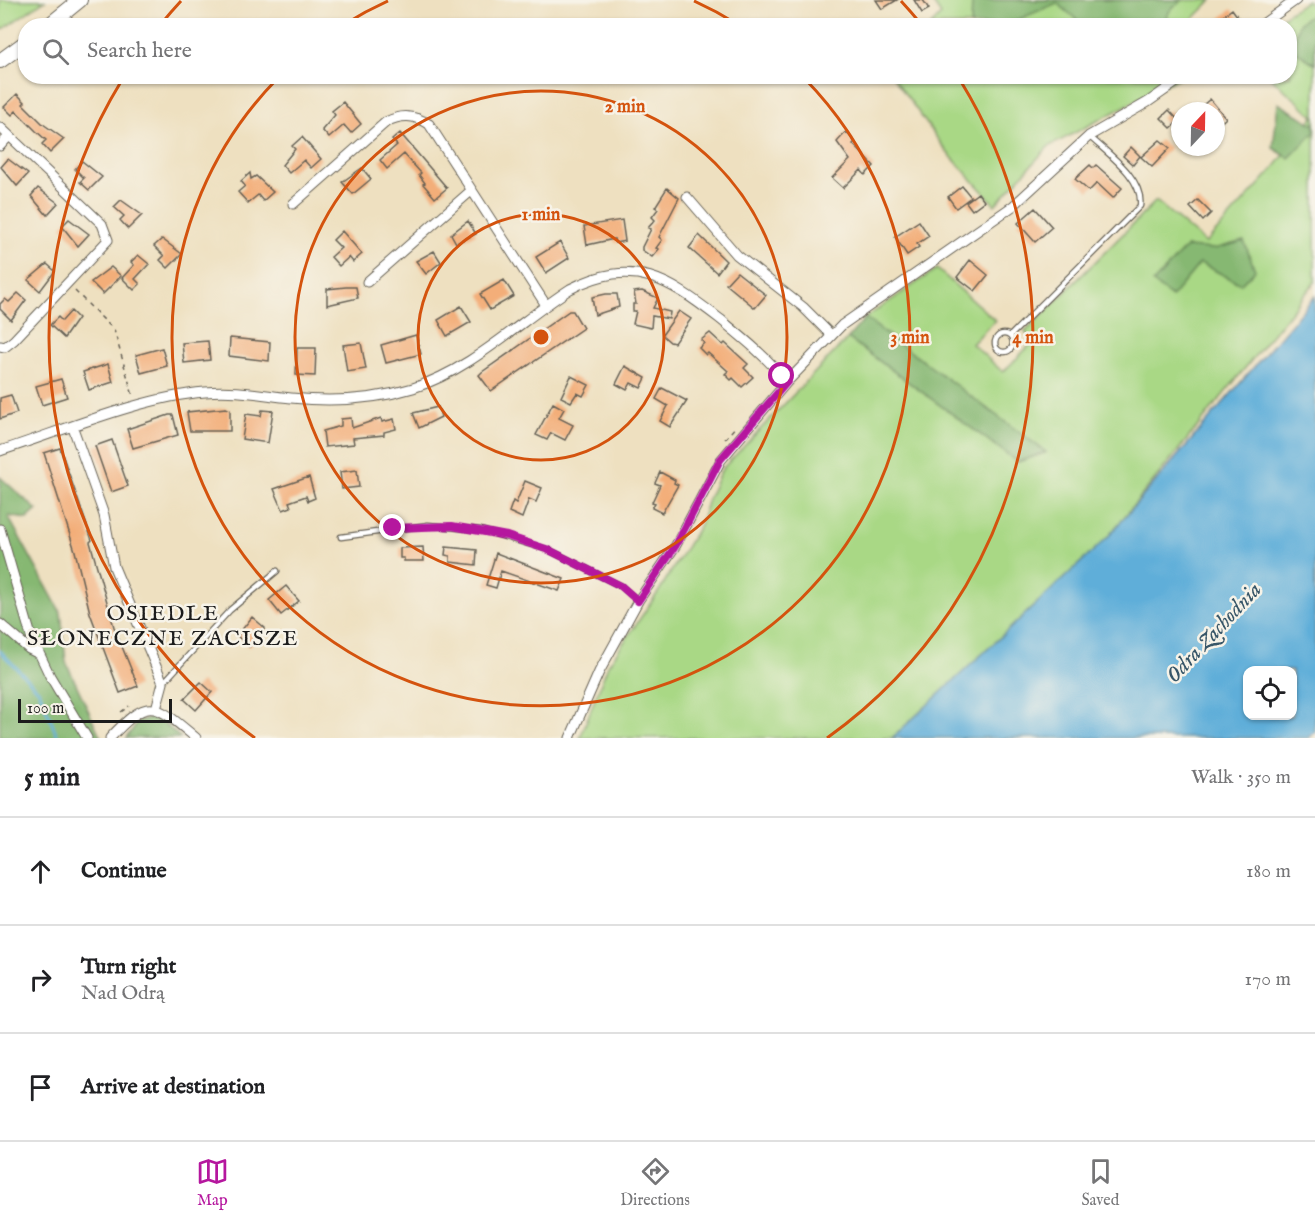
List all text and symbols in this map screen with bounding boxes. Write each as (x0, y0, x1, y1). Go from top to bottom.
search box (18, 18, 1297, 84)
icon: search (39, 35, 72, 68)
text: Search here (87, 37, 192, 65)
text: 2 min (605, 96, 646, 119)
north arrow (1171, 102, 1225, 156)
text: 1 min (522, 204, 561, 227)
centre of rings (531, 327, 551, 347)
text: 3 min (891, 327, 930, 350)
text: 4 min (1012, 327, 1054, 350)
route start (768, 362, 794, 388)
route end (379, 514, 405, 540)
water label: Odra Zachodnia (1160, 576, 1268, 689)
district label: OSIEDLE SŁONECZNE ZACISZE (27, 600, 299, 653)
map controls (1243, 666, 1297, 720)
button: locate (1243, 666, 1297, 720)
scale bar (18, 696, 172, 724)
text: 100 m (27, 699, 64, 719)
text: 5 min (24, 761, 80, 794)
text: Walk · 350 m (1191, 765, 1291, 790)
icon: ahead (24, 855, 57, 888)
text: Continue (81, 857, 167, 885)
text: 180 m (1246, 859, 1291, 884)
text: Turn right (81, 953, 176, 981)
icon: right (24, 963, 57, 996)
text: 170 m (1245, 967, 1291, 992)
text: Nad Odrą (81, 981, 165, 1006)
icon: arrive (24, 1071, 57, 1104)
text: Arrive at destination (81, 1073, 265, 1101)
tab: Map (196, 1155, 229, 1211)
tab: Directions (620, 1155, 690, 1211)
tab: Saved (1081, 1155, 1119, 1211)

